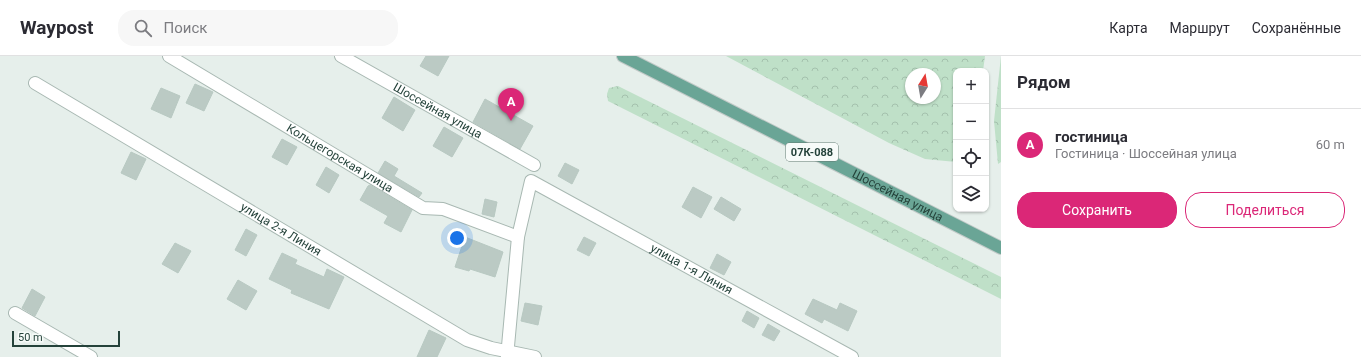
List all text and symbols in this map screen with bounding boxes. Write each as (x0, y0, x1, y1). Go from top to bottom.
search box (118, 10, 398, 46)
text: Waypost (20, 16, 94, 39)
icon: search (132, 17, 154, 39)
text: Поиск (164, 19, 207, 37)
text: Карта (1109, 20, 1148, 36)
text: Маршрут (1170, 20, 1230, 36)
text: Сохранённые (1252, 20, 1341, 36)
north arrow (905, 68, 941, 104)
map controls (953, 68, 989, 212)
button: + (953, 68, 989, 104)
text: Рядом (1017, 72, 1071, 92)
street label: Шоссейная улица (391, 80, 485, 141)
pin: A (498, 88, 524, 121)
button: − (953, 104, 989, 140)
street label: Кольцегорская улица (284, 121, 396, 195)
text: гостиница (1055, 128, 1128, 146)
text: A (1026, 137, 1034, 152)
text: 60 m (1316, 137, 1345, 152)
button: locate (953, 140, 989, 176)
road number: 07К-088 (786, 143, 838, 161)
text: Гостиница · Шоссейная улица (1055, 146, 1237, 161)
street label: Шоссейная улица (850, 167, 945, 224)
button: layers (953, 176, 989, 212)
button: Сохранить (1017, 192, 1177, 228)
button: Поделиться (1185, 192, 1345, 228)
street label: улица 2-я Линия (238, 200, 324, 259)
your location (447, 228, 467, 248)
street label: улица 1-я Линия (648, 241, 735, 297)
scale bar (12, 329, 120, 348)
text: 50 m (18, 331, 43, 344)

